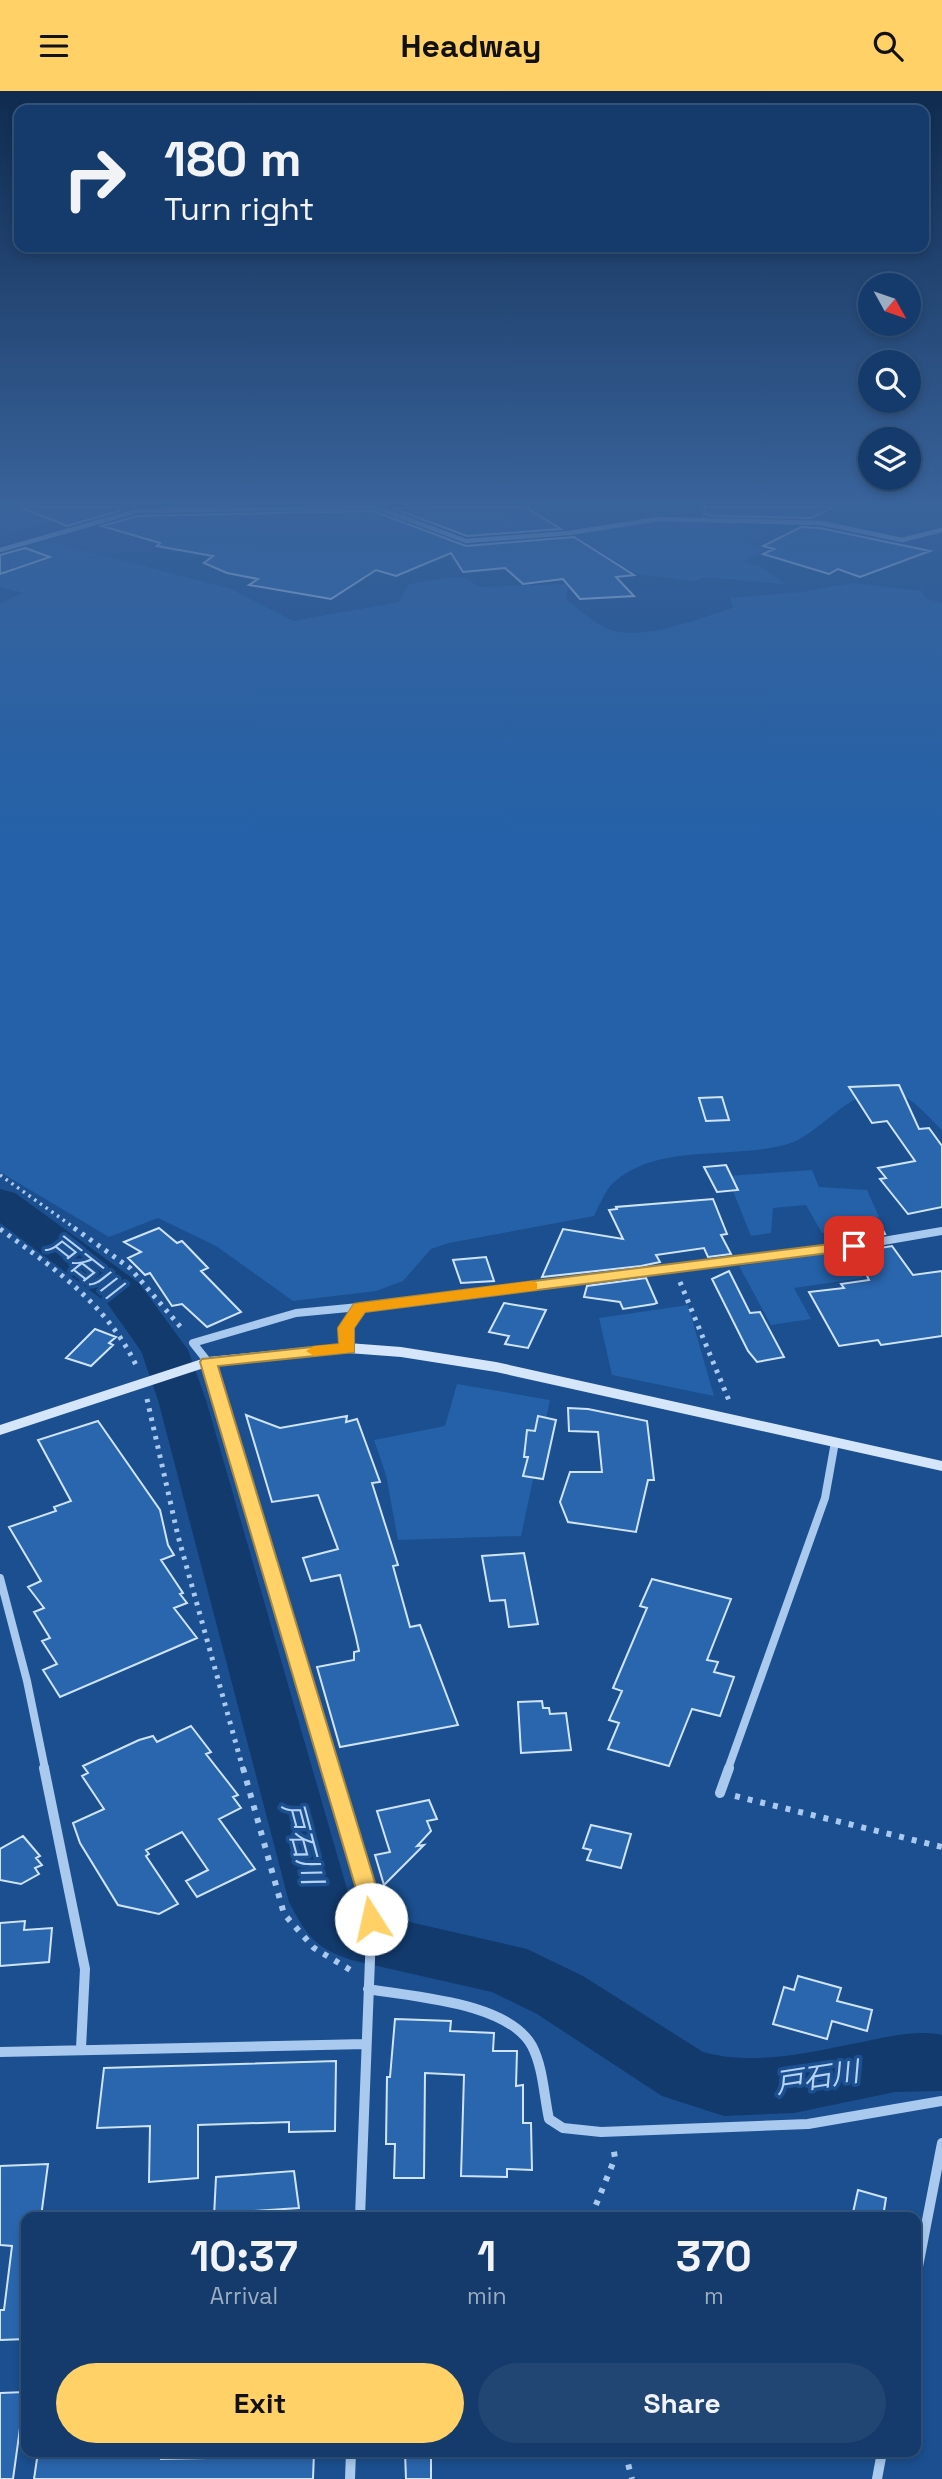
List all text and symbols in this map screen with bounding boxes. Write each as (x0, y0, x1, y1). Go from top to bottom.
text: Headway (401, 26, 541, 66)
icon: menu (35, 27, 73, 65)
icon: search (869, 27, 907, 65)
text: 180 m (164, 128, 302, 190)
icon: right (49, 133, 140, 224)
text: Turn right (164, 189, 314, 229)
north arrow (858, 273, 920, 336)
map controls (858, 273, 921, 490)
button: search (858, 350, 921, 413)
button: layers (858, 427, 921, 490)
pin (824, 1216, 884, 1276)
water label: 戸石川 (40, 1226, 131, 1308)
icon: arrive (835, 1227, 873, 1265)
water label: 戸石川 (275, 1798, 332, 1891)
position arrow (334, 1882, 408, 1956)
water label: 戸石川 (773, 2052, 864, 2101)
text: 10:37 (190, 2230, 298, 2283)
text: 1 (477, 2230, 496, 2283)
text: 370 (676, 2230, 752, 2283)
text: Arrival (210, 2281, 278, 2311)
text: min (467, 2281, 507, 2311)
text: m (704, 2281, 724, 2311)
button: Exit (56, 2363, 464, 2443)
button: Share (478, 2363, 886, 2443)

